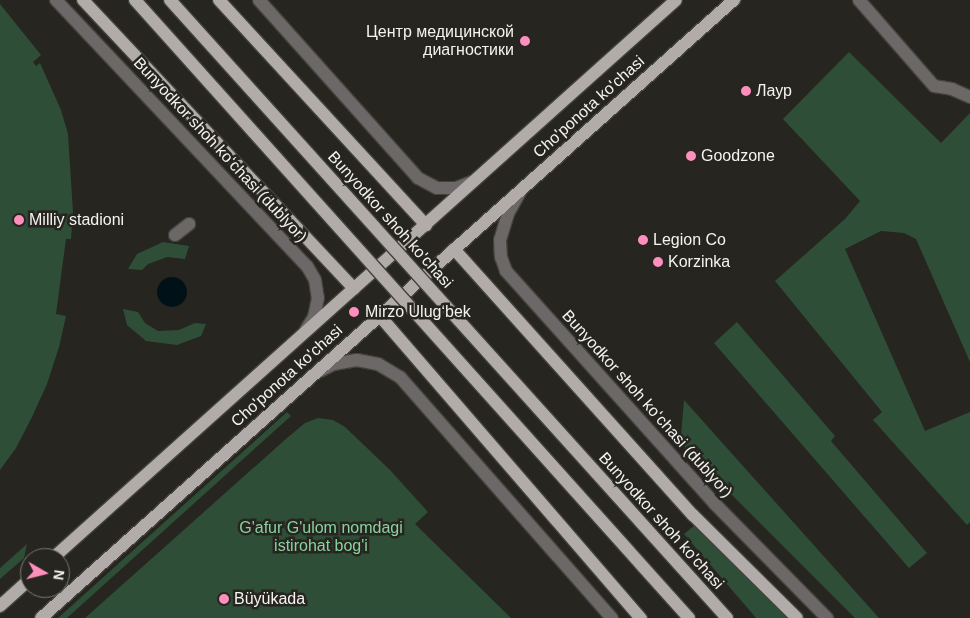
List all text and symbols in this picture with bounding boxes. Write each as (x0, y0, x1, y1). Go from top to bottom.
place label: Центр медицинской диагностики (366, 22, 514, 60)
marker: Центр медицинской диагностики (518, 34, 532, 48)
street label: Cho'ponota ko'chasi (529, 52, 649, 162)
street label: Bunyodkor shoh koʻchasi (dublyor) (129, 54, 311, 246)
place label: Лаур (756, 81, 792, 101)
marker: Лаур (740, 85, 752, 97)
place label: Goodzone (701, 146, 775, 166)
street label: Bunyodkor shoh ko'chasi (324, 148, 456, 292)
marker: Goodzone (685, 150, 697, 162)
place label: Milliy stadioni (29, 210, 124, 230)
marker: Milliy stadioni (13, 214, 25, 226)
place label: Legion Co (653, 230, 726, 250)
marker: Legion Co (637, 234, 649, 246)
place label: Korzinka (668, 252, 730, 272)
marker: Korzinka (652, 256, 664, 268)
place label: Mirzo Ulugʻbek (365, 302, 471, 322)
marker: Mirzo Ulugʻbek (347, 305, 361, 319)
street label: Bunyodkor shoh koʻchasi (dublyor) (558, 306, 736, 502)
street label: Cho'ponota ko'chasi (227, 321, 347, 431)
street label: Bunyodkor shoh ko'chasi (595, 449, 727, 593)
park label: G'afur G'ulom nomdagi istirohat bog'i (239, 518, 403, 556)
north arrow (20, 548, 70, 598)
text: N (50, 569, 67, 581)
place label: Büyükada (234, 589, 305, 609)
marker: Büyükada (218, 593, 230, 605)

